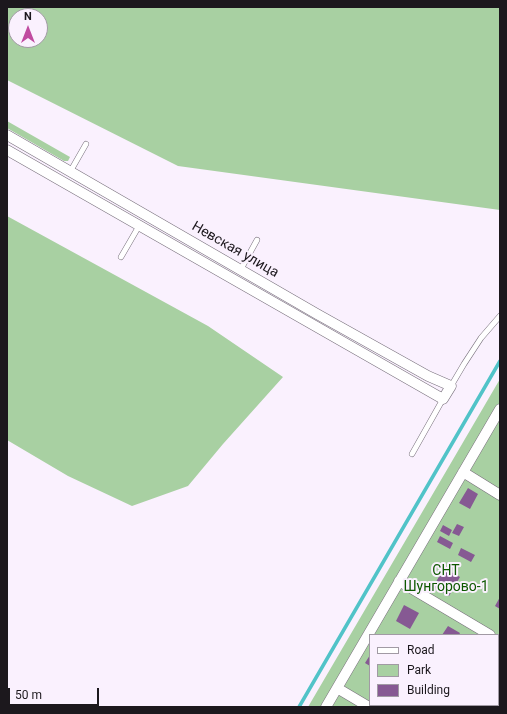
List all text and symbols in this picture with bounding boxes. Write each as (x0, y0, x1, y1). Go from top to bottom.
north arrow (8, 8, 48, 48)
text: N (24, 10, 32, 23)
street label: Невская улица (189, 218, 281, 282)
park label: СНТ Шунгорово-1 (403, 563, 489, 596)
legend (369, 634, 499, 706)
text: Road (407, 643, 435, 657)
text: Park (407, 663, 431, 677)
scale bar (10, 680, 101, 706)
text: Building (407, 683, 450, 697)
text: 50 m (15, 688, 42, 702)

